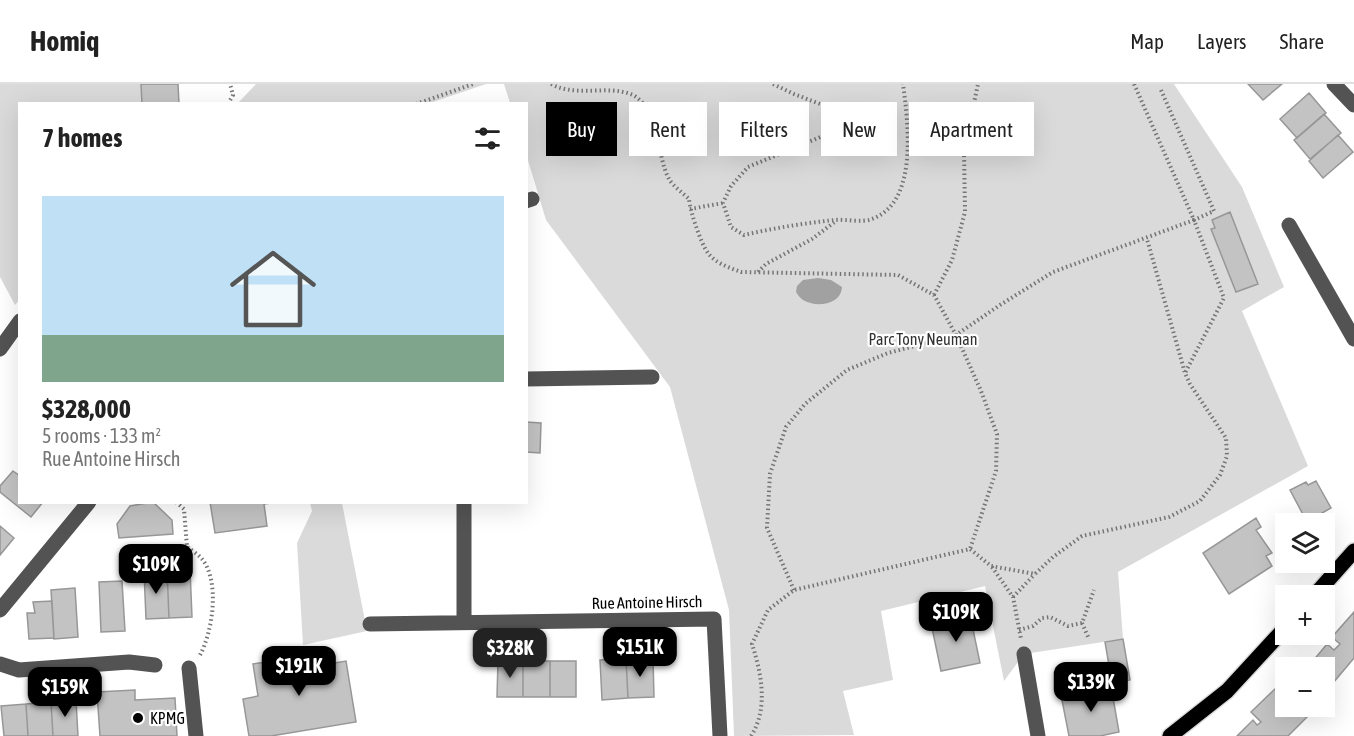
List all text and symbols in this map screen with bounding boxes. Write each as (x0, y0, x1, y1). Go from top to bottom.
text: Homiq (30, 25, 99, 57)
text: Map (1130, 29, 1164, 53)
text: Layers (1197, 29, 1247, 53)
text: Share (1280, 29, 1324, 53)
chip: Buy (546, 102, 617, 156)
chip: Rent (629, 102, 707, 156)
chip: Filters (719, 102, 809, 156)
chip: New (821, 102, 897, 156)
chip: Apartment (909, 102, 1034, 156)
icon: filters (471, 122, 504, 155)
text: 7 homes (42, 123, 122, 153)
icon: home (219, 235, 327, 343)
park label: Parc Tony Neuman (868, 330, 978, 349)
text: $328,000 (42, 394, 131, 424)
text: 5 rooms · 133 m² (42, 424, 161, 447)
text: Rue Antoine Hirsch (42, 447, 180, 470)
map controls (1275, 513, 1335, 717)
button: layers (1275, 513, 1335, 573)
pin: $109K (114, 544, 198, 595)
text: $109K (133, 552, 179, 575)
button: + (1275, 585, 1335, 645)
street label: Rue Antoine Hirsch (592, 592, 702, 612)
pin: $109K (914, 592, 998, 643)
text: $109K (933, 600, 979, 623)
pin: $151K (598, 627, 682, 678)
pin: $328K (468, 628, 552, 679)
text: $151K (617, 635, 663, 658)
text: $328K (487, 636, 533, 659)
pin: $191K (257, 646, 341, 697)
text: $191K (276, 654, 322, 677)
button: − (1275, 657, 1335, 717)
pin: $139K (1049, 662, 1133, 713)
pin: $159K (23, 667, 107, 718)
text: $139K (1068, 670, 1114, 693)
text: $159K (42, 675, 88, 698)
place label: KPMG (150, 709, 185, 727)
marker: KPMG (131, 711, 145, 725)

